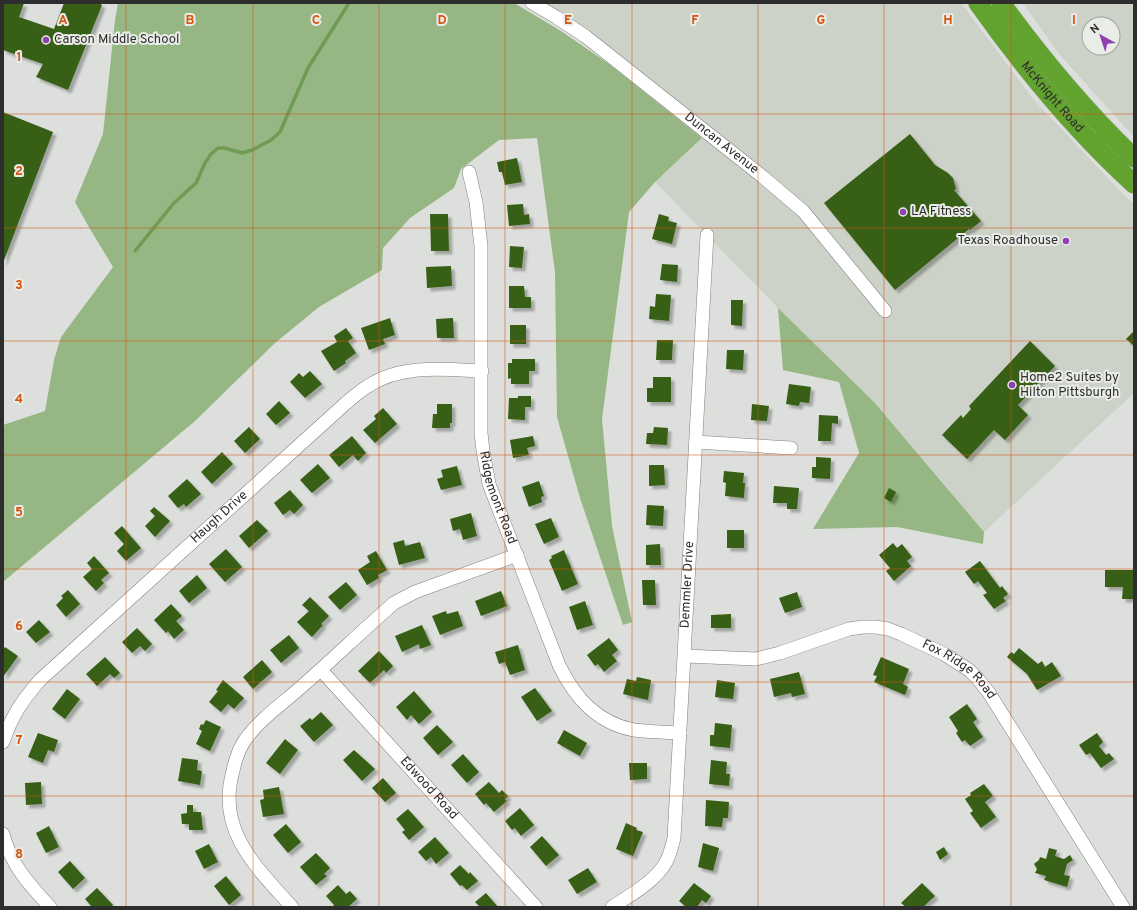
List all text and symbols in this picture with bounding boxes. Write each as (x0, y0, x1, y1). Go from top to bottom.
text: A (58, 13, 68, 29)
text: B (186, 13, 195, 29)
text: C (312, 13, 320, 29)
text: D (437, 13, 447, 29)
text: E (564, 13, 572, 29)
text: F (691, 13, 699, 29)
text: G (817, 13, 826, 29)
text: H (943, 13, 953, 29)
text: I (1072, 13, 1076, 29)
north arrow (1081, 16, 1121, 56)
text: N (1088, 21, 1103, 37)
place label: Carson Middle School (54, 32, 179, 48)
marker: Carson Middle School (41, 35, 51, 45)
text: 1 (16, 50, 22, 66)
street label: McKnight Road (1017, 59, 1087, 137)
street label: Duncan Avenue (681, 109, 762, 178)
text: 2 (15, 164, 23, 180)
place label: LA Fitness (911, 204, 971, 220)
marker: LA Fitness (898, 207, 908, 217)
place label: Texas Roadhouse (957, 233, 1058, 249)
marker: Texas Roadhouse (1061, 236, 1071, 246)
text: 3 (15, 278, 23, 294)
place label: Home2 Suites by Hilton Pittsburgh (1020, 370, 1119, 401)
marker: Home2 Suites by Hilton Pittsburgh (1007, 380, 1017, 390)
text: 4 (15, 392, 23, 408)
street label: Ridgemont Road (475, 450, 520, 547)
street label: Haugh Drive (188, 488, 251, 547)
text: 5 (15, 505, 23, 521)
street label: Demmler Drive (677, 541, 698, 629)
text: 6 (15, 619, 23, 635)
street label: Fox Ridge Road (919, 637, 999, 702)
text: 7 (16, 733, 23, 749)
street label: Edwood Road (396, 754, 461, 823)
text: 8 (15, 847, 23, 863)

